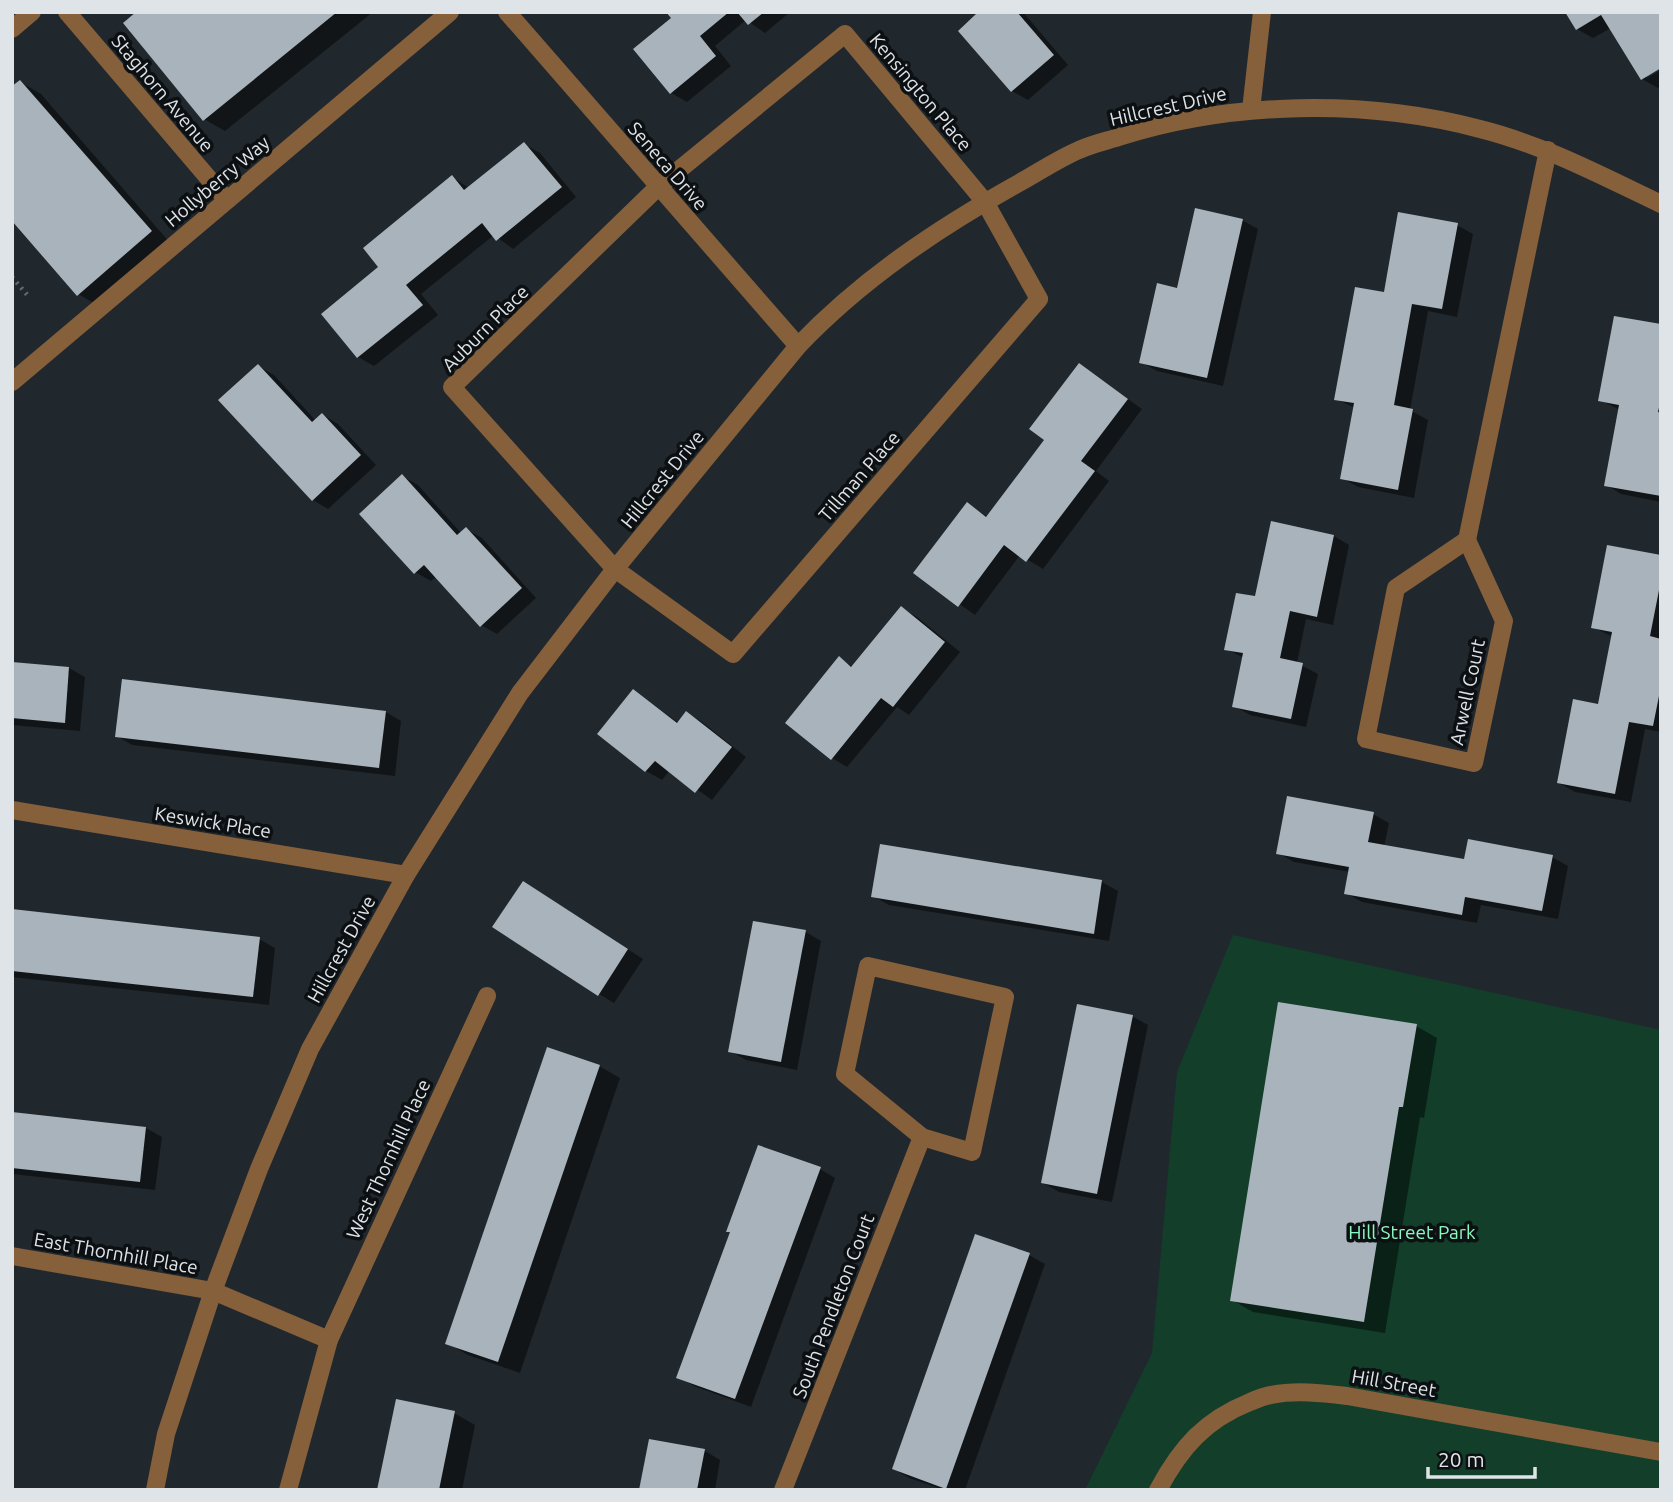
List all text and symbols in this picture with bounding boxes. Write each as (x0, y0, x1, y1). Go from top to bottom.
street label: Kensington Place (866, 29, 976, 155)
street label: Staghorn Avenue (108, 30, 218, 156)
street label: Hillcrest Drive (1107, 82, 1229, 130)
street label: Seneca Drive (624, 117, 712, 215)
street label: Hollyberry Way (160, 131, 274, 231)
street label: Auburn Place (437, 280, 533, 376)
street label: Hillcrest Drive (616, 426, 708, 532)
street label: Tillman Place (814, 426, 904, 526)
street label: Arwell Court (1445, 637, 1489, 747)
street label: Keswick Place (153, 802, 273, 842)
street label: Hillcrest Drive (302, 891, 380, 1007)
street label: West Thornhill Place (341, 1076, 435, 1242)
street label: South Pendleton Court (788, 1210, 878, 1401)
park label: Hill Street Park (1348, 1221, 1476, 1243)
street label: East Thornhill Place (32, 1228, 200, 1278)
street label: Hill Street (1350, 1365, 1438, 1401)
scale bar (1428, 1436, 1535, 1480)
text: 20 m (1438, 1447, 1485, 1471)

